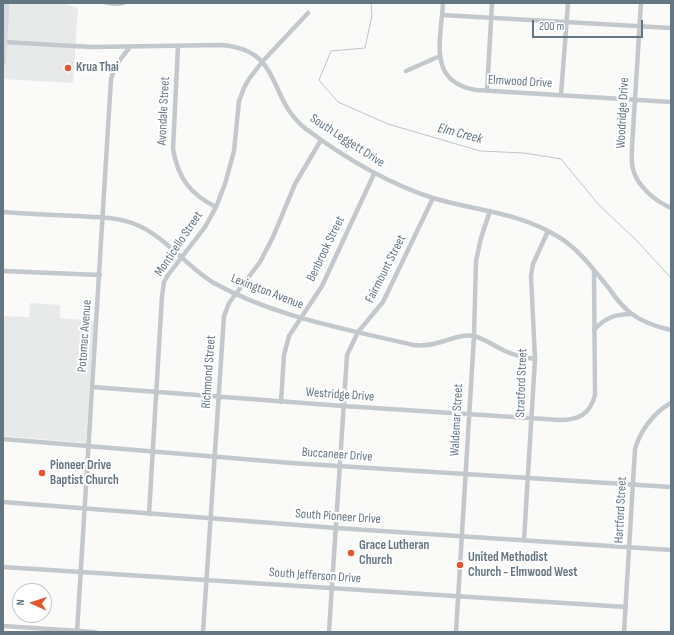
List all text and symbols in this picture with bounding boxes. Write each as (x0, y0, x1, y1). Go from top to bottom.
scale bar (534, 12, 645, 38)
text: 200 m (539, 19, 564, 34)
place label: Krua Thai (76, 60, 119, 76)
marker: Krua Thai (63, 63, 73, 73)
street label: Elmwood Drive (487, 73, 553, 91)
street label: Avondale Street (154, 76, 174, 146)
street label: Woodridge Drive (613, 77, 633, 149)
street label: South Leggett Drive (307, 111, 387, 171)
water label: Elm Creek (436, 120, 484, 148)
street label: Monticello Street (151, 208, 207, 280)
street label: Benbrook Street (303, 214, 349, 284)
street label: Fairmount Street (362, 232, 410, 306)
street label: Lexington Avenue (229, 271, 305, 313)
street label: Potomac Avenue (75, 299, 95, 373)
street label: Richmond Street (199, 335, 219, 409)
street label: Stratford Street (513, 348, 531, 418)
street label: Waldemar Street (447, 383, 467, 457)
street label: Westridge Drive (305, 385, 375, 405)
street label: Buccaneer Drive (301, 445, 373, 465)
place label: Pioneer Drive Baptist Church (50, 458, 119, 489)
marker: Pioneer Drive Baptist Church (37, 468, 47, 478)
street label: Hartford Street (611, 476, 631, 544)
street label: South Pioneer Drive (295, 506, 381, 528)
place label: Grace Lutheran Church (359, 538, 429, 569)
marker: Grace Lutheran Church (346, 548, 356, 558)
place label: United Methodist Church - Elmwood West (468, 550, 578, 581)
marker: United Methodist Church - Elmwood West (455, 560, 465, 570)
street label: South Jefferson Drive (268, 565, 362, 587)
north arrow (12, 583, 52, 623)
text: N (14, 599, 27, 606)

